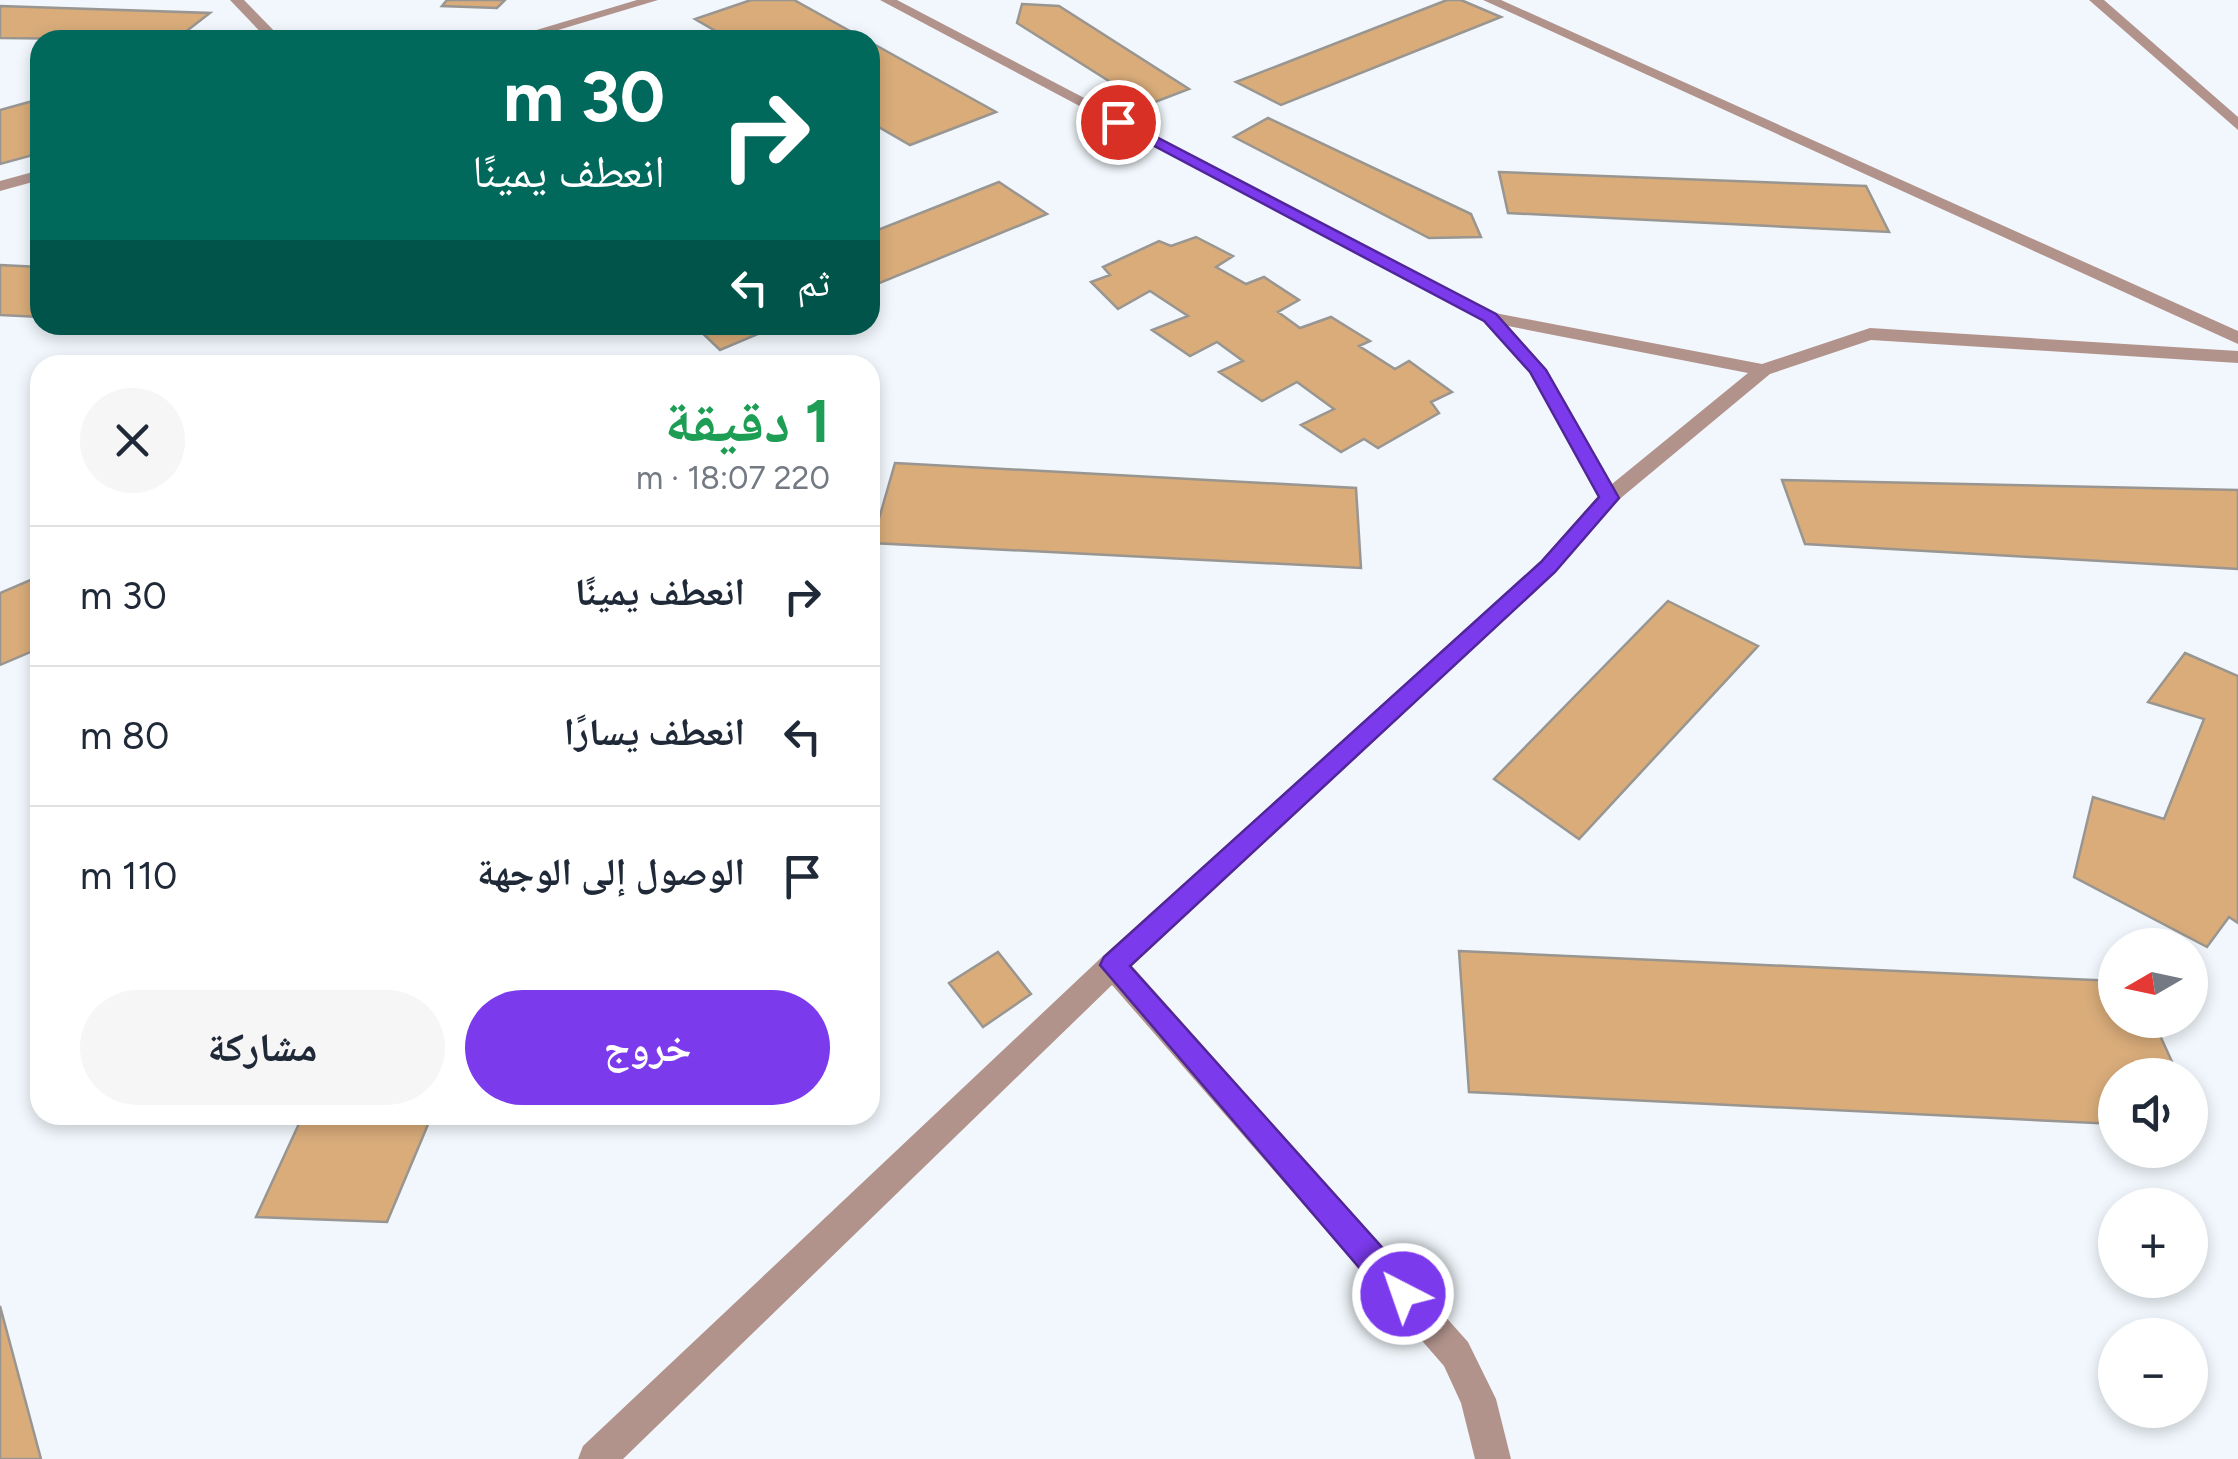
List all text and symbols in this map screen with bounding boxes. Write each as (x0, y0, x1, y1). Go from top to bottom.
text: 30 m (503, 54, 665, 139)
icon: right (700, 70, 830, 200)
pin (1076, 80, 1161, 165)
icon: arrive (1091, 95, 1146, 150)
text: انعطف يمينًا (472, 144, 665, 198)
icon: left (722, 260, 777, 315)
text: ثم (797, 260, 830, 306)
text: 1 دقيقة (664, 385, 830, 457)
button: close (80, 388, 185, 493)
text: 220 m · 18:07 (636, 459, 830, 497)
text: انعطف يمينًا (575, 569, 745, 615)
icon: right (775, 569, 830, 624)
text: 30 m (80, 573, 167, 619)
text: انعطف يسارًا (564, 709, 745, 755)
icon: left (775, 709, 830, 764)
text: 80 m (80, 713, 169, 759)
text: الوصول إلى الوجهة (477, 849, 745, 895)
icon: arrive (775, 849, 830, 904)
text: 110 m (80, 853, 177, 899)
north arrow (2098, 928, 2208, 1038)
map controls (2098, 928, 2208, 1428)
button: مشاركة (80, 990, 445, 1105)
button: خروج (465, 990, 830, 1105)
button: sound (2098, 1058, 2208, 1168)
button: + (2098, 1188, 2208, 1298)
position arrow (1351, 1242, 1455, 1346)
button: − (2098, 1318, 2208, 1428)

